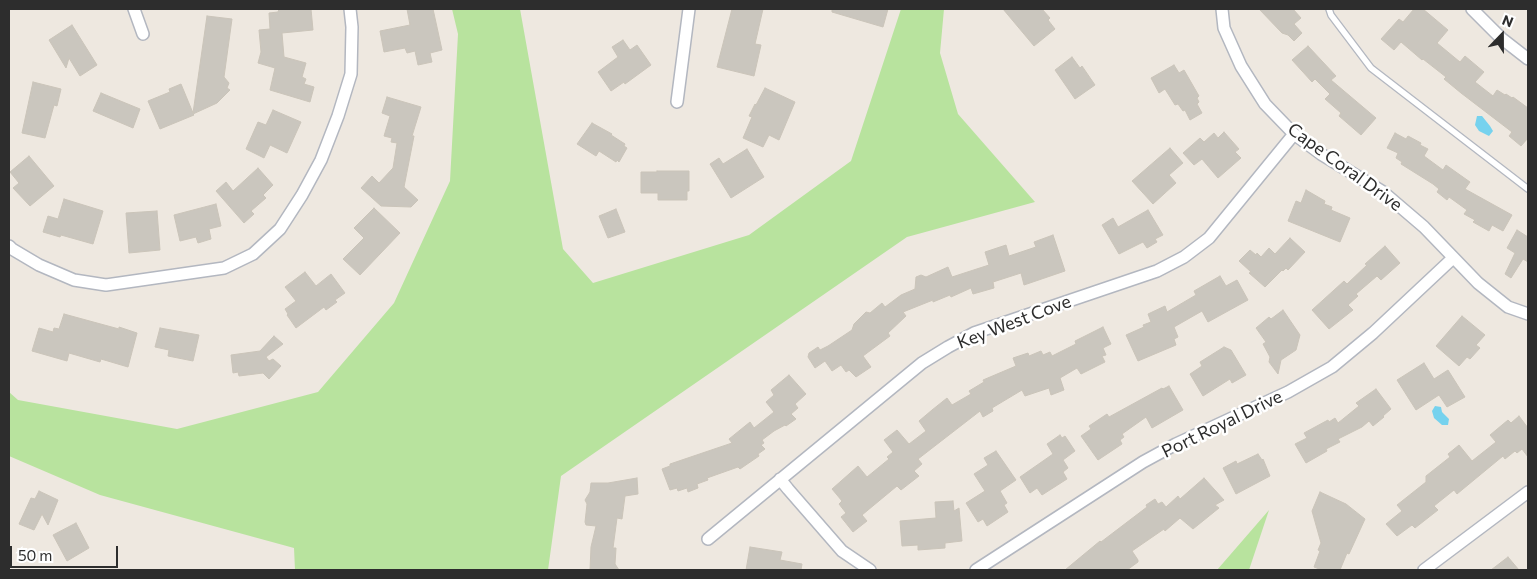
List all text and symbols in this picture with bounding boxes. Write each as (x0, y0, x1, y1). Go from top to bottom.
north arrow (1477, 10, 1527, 60)
text: N (1500, 11, 1516, 30)
street label: Cape Coral Drive (1283, 118, 1407, 216)
street label: Key West Cove (954, 290, 1074, 354)
street label: Port Royal Drive (1158, 385, 1286, 463)
scale bar (12, 536, 120, 568)
text: 50 m (18, 546, 52, 564)

